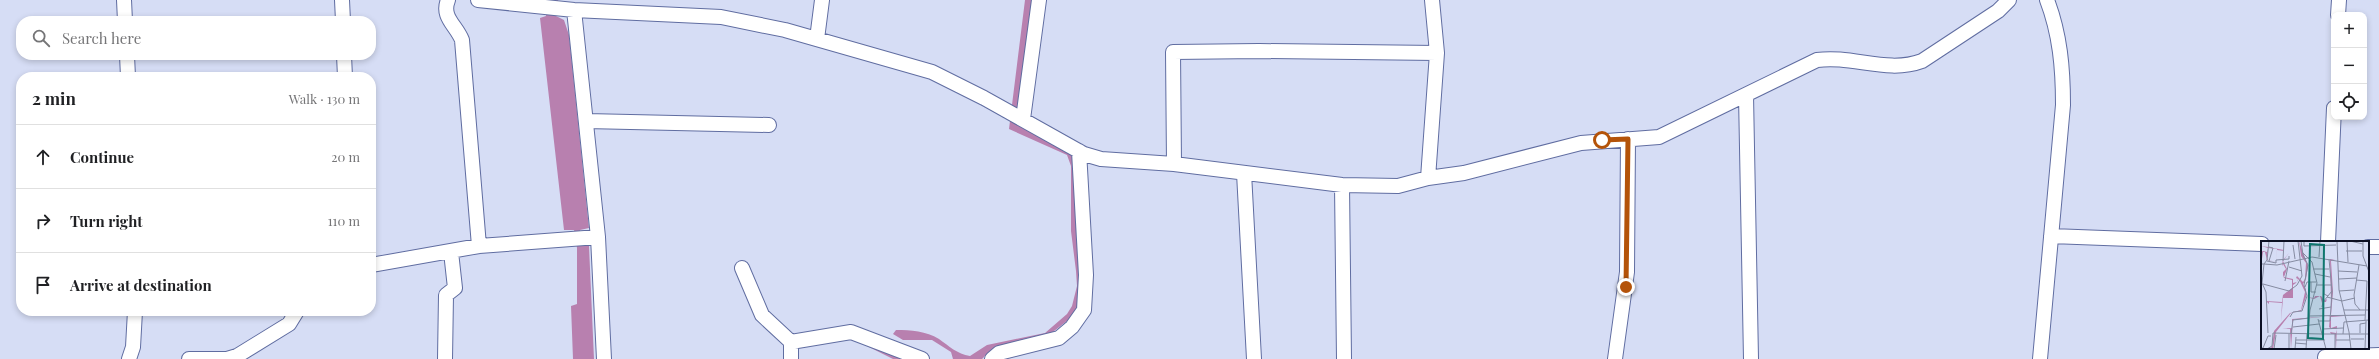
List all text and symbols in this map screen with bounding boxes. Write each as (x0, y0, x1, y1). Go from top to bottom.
map controls (2331, 12, 2367, 120)
button: + (2331, 12, 2367, 48)
search box (16, 16, 376, 60)
icon: search (30, 27, 52, 49)
text: Search here (62, 28, 141, 48)
button: − (2331, 48, 2367, 84)
button: locate (2331, 84, 2367, 120)
text: 2 min (32, 87, 76, 109)
text: Walk · 130 m (289, 90, 360, 107)
route start (1593, 131, 1611, 149)
icon: ahead (32, 146, 54, 168)
text: Continue (70, 147, 134, 167)
text: 20 m (331, 148, 360, 165)
icon: right (32, 210, 54, 232)
text: Turn right (70, 211, 143, 231)
text: 110 m (328, 212, 360, 229)
inset map (2261, 241, 2369, 349)
icon: arrive (32, 274, 54, 296)
text: Arrive at destination (70, 275, 212, 295)
route end (1617, 278, 1635, 296)

